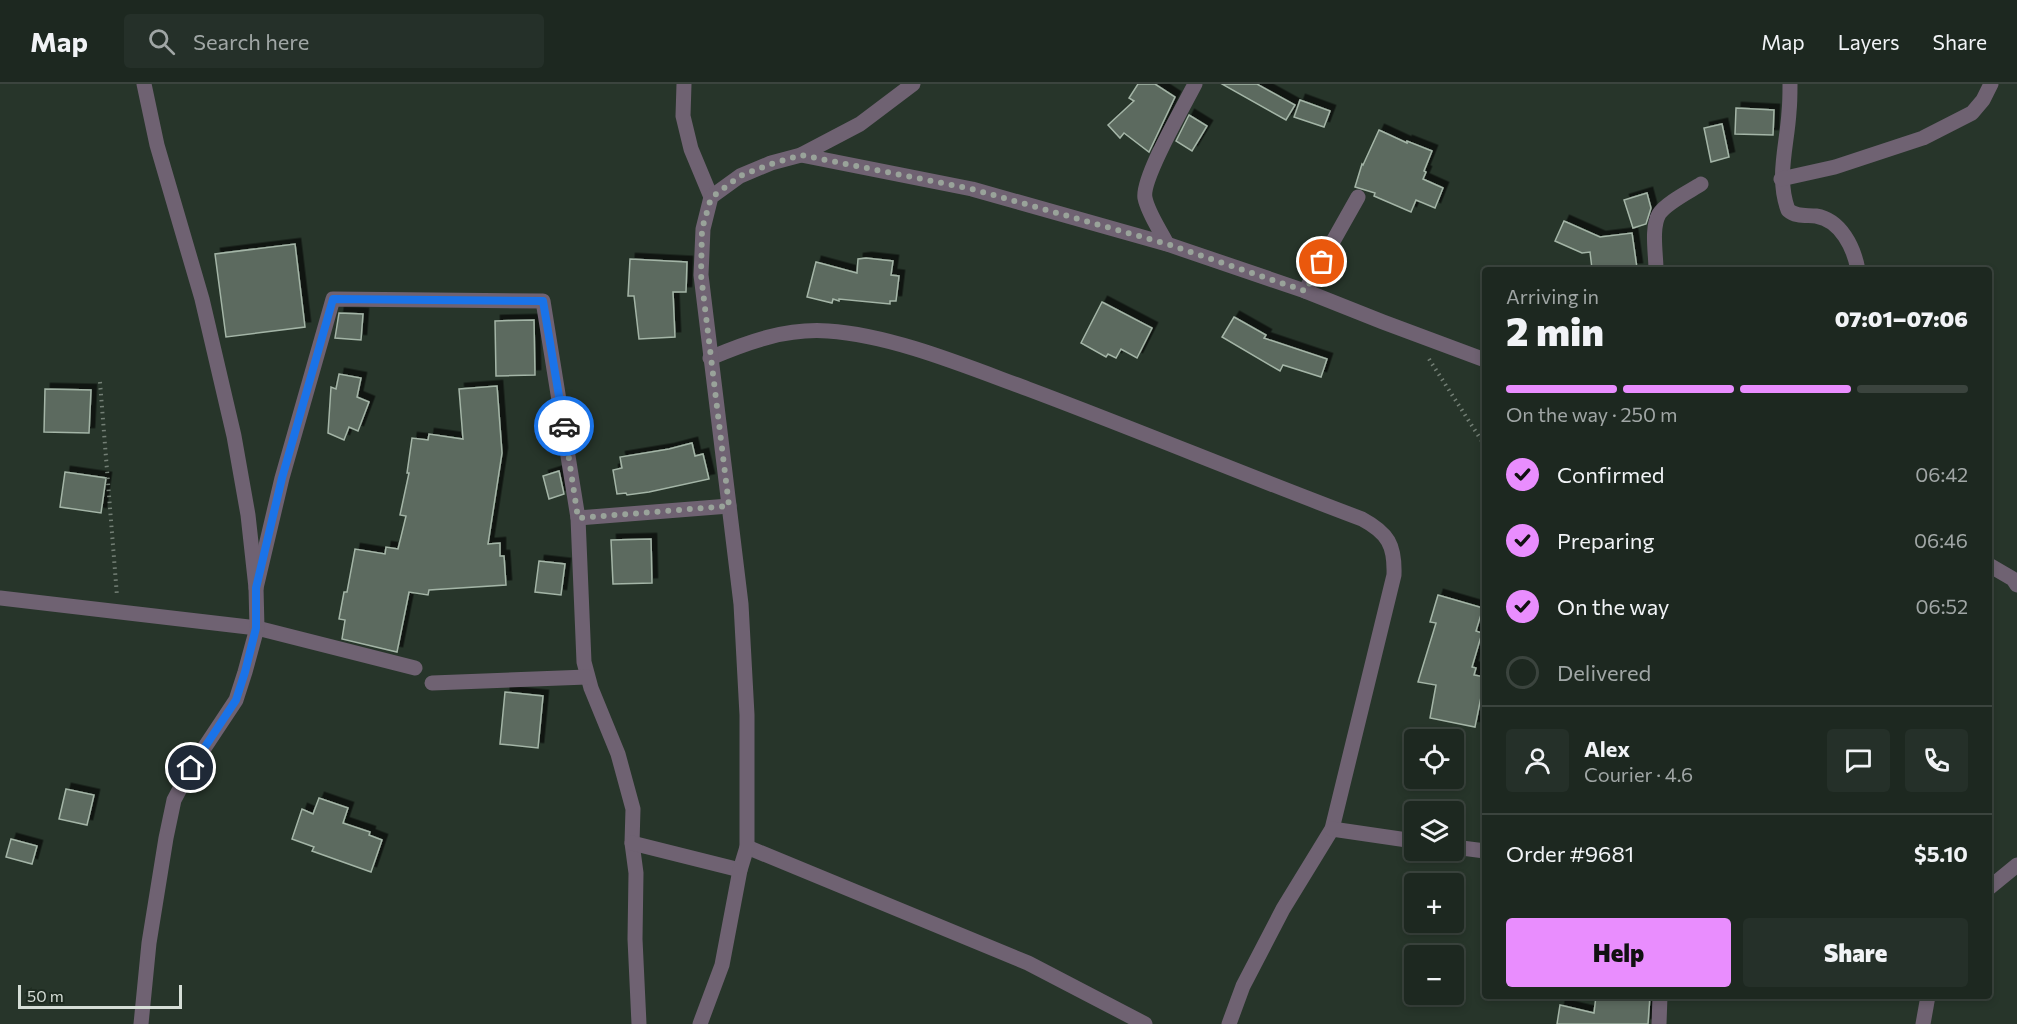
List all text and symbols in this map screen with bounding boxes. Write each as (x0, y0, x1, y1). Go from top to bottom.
search box (124, 14, 544, 68)
text: Map (30, 24, 88, 58)
icon: search (145, 25, 178, 58)
text: Search here (193, 28, 309, 55)
text: Map (1761, 29, 1805, 54)
text: Layers (1838, 29, 1900, 54)
text: Share (1933, 29, 1987, 54)
pin (1296, 236, 1347, 287)
icon: bag (1305, 245, 1338, 278)
text: Arriving in (1506, 284, 1599, 308)
text: 07:01–07:06 (1835, 305, 1968, 332)
text: 2 min (1506, 306, 1604, 354)
courier (534, 396, 594, 456)
text: On the way · 250 m (1506, 402, 1677, 426)
icon: car (548, 410, 581, 443)
icon: check (1506, 458, 1539, 491)
text: Confirmed (1557, 461, 1664, 488)
text: 06:42 (1915, 462, 1968, 486)
icon: check (1506, 524, 1539, 557)
text: Preparing (1557, 527, 1654, 554)
text: 06:46 (1914, 528, 1968, 552)
icon: check (1506, 590, 1539, 623)
text: On the way (1557, 593, 1669, 620)
text: 06:52 (1916, 594, 1968, 618)
text: Delivered (1557, 659, 1651, 686)
map controls (1404, 729, 1464, 1005)
button: locate (1404, 729, 1464, 789)
button: person (1506, 729, 1569, 792)
button: chat (1827, 729, 1890, 792)
button: phone (1905, 729, 1968, 792)
text: Alex (1584, 735, 1630, 762)
pin (165, 742, 216, 793)
icon: home (174, 751, 207, 784)
text: Courier · 4.6 (1584, 762, 1693, 786)
button: layers (1404, 801, 1464, 861)
text: Order #9681 (1506, 840, 1634, 867)
text: $5.10 (1914, 840, 1968, 867)
button: + (1404, 873, 1464, 933)
button: Help (1506, 918, 1731, 987)
button: Share (1743, 918, 1968, 987)
button: − (1404, 945, 1464, 1005)
scale bar (18, 982, 182, 1010)
text: 50 m (27, 986, 64, 1005)

